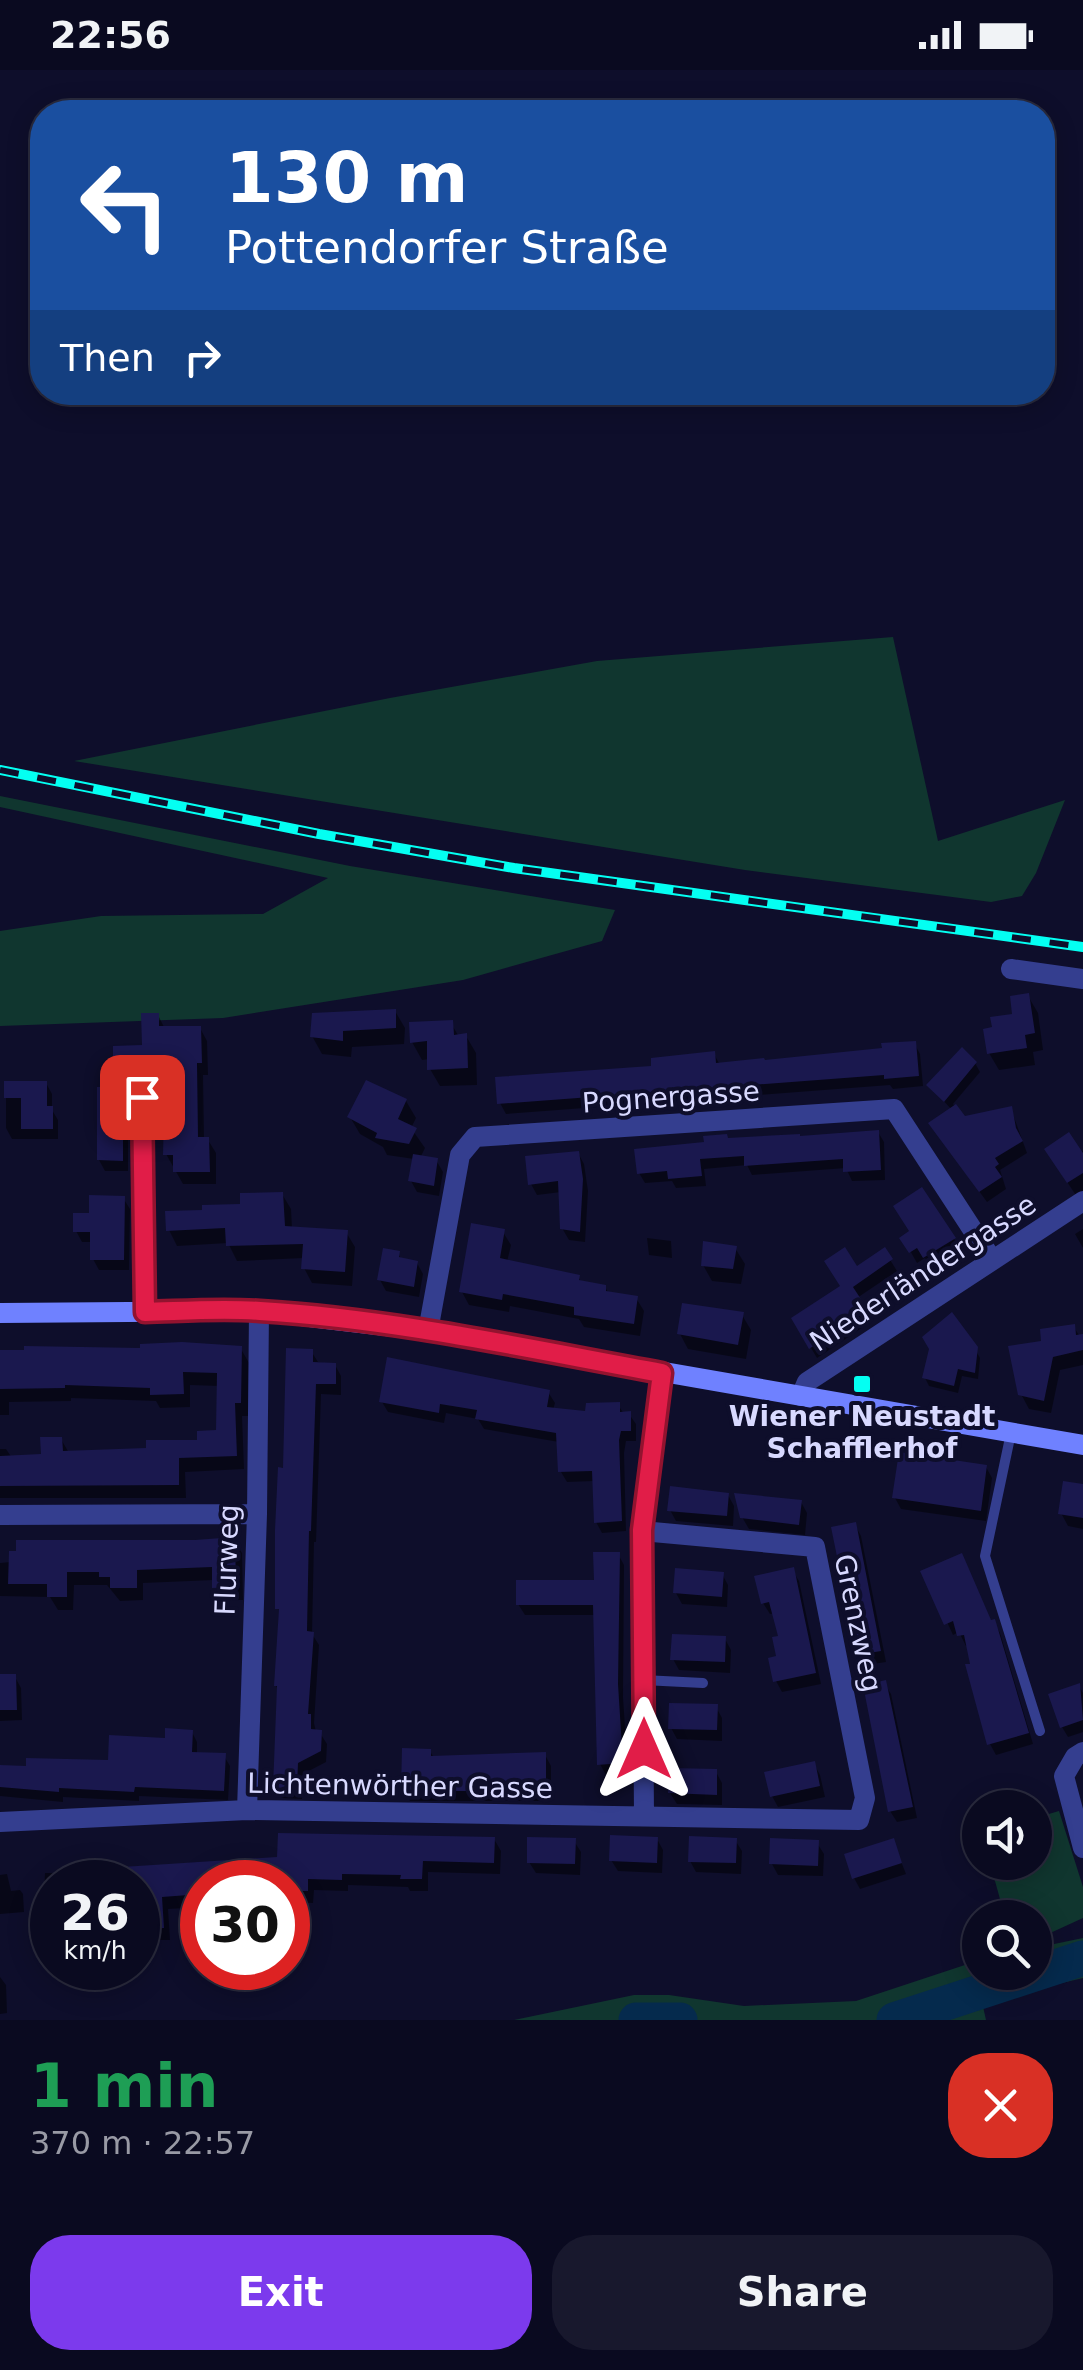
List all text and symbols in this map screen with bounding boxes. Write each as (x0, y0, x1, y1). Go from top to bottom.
text: 22:56 (50, 13, 171, 57)
text: 130 m (225, 137, 468, 219)
icon: left (60, 140, 190, 270)
text: Pottendorfer Straße (225, 221, 669, 274)
icon: right (175, 330, 230, 385)
text: Then (60, 336, 155, 380)
pin (100, 1055, 185, 1140)
icon: arrive (115, 1070, 170, 1125)
street label: Pognergasse (581, 1074, 761, 1120)
street label: Niederländergasse (804, 1188, 1042, 1358)
marker: Wiener Neustadt Schafflerhof (851, 1373, 873, 1395)
place label: Wiener Neustadt Schafflerhof (729, 1400, 995, 1465)
street label: Flurweg (209, 1504, 245, 1616)
street label: Grenzweg (827, 1551, 889, 1695)
position arrow (592, 1697, 696, 1801)
street label: Lichtenwörther Gasse (247, 1767, 553, 1805)
map controls (962, 1790, 1052, 1990)
button: sound (962, 1790, 1052, 1880)
speed limit sign: 30 (180, 1860, 310, 1990)
text: 26 (60, 1884, 130, 1942)
button: search (962, 1900, 1052, 1990)
text: km/h (63, 1936, 127, 1965)
text: 1 min (30, 2051, 218, 2121)
button: close (948, 2053, 1053, 2158)
text: 370 m · 22:57 (30, 2124, 255, 2162)
button: Exit (30, 2235, 532, 2350)
button: Share (552, 2235, 1053, 2350)

